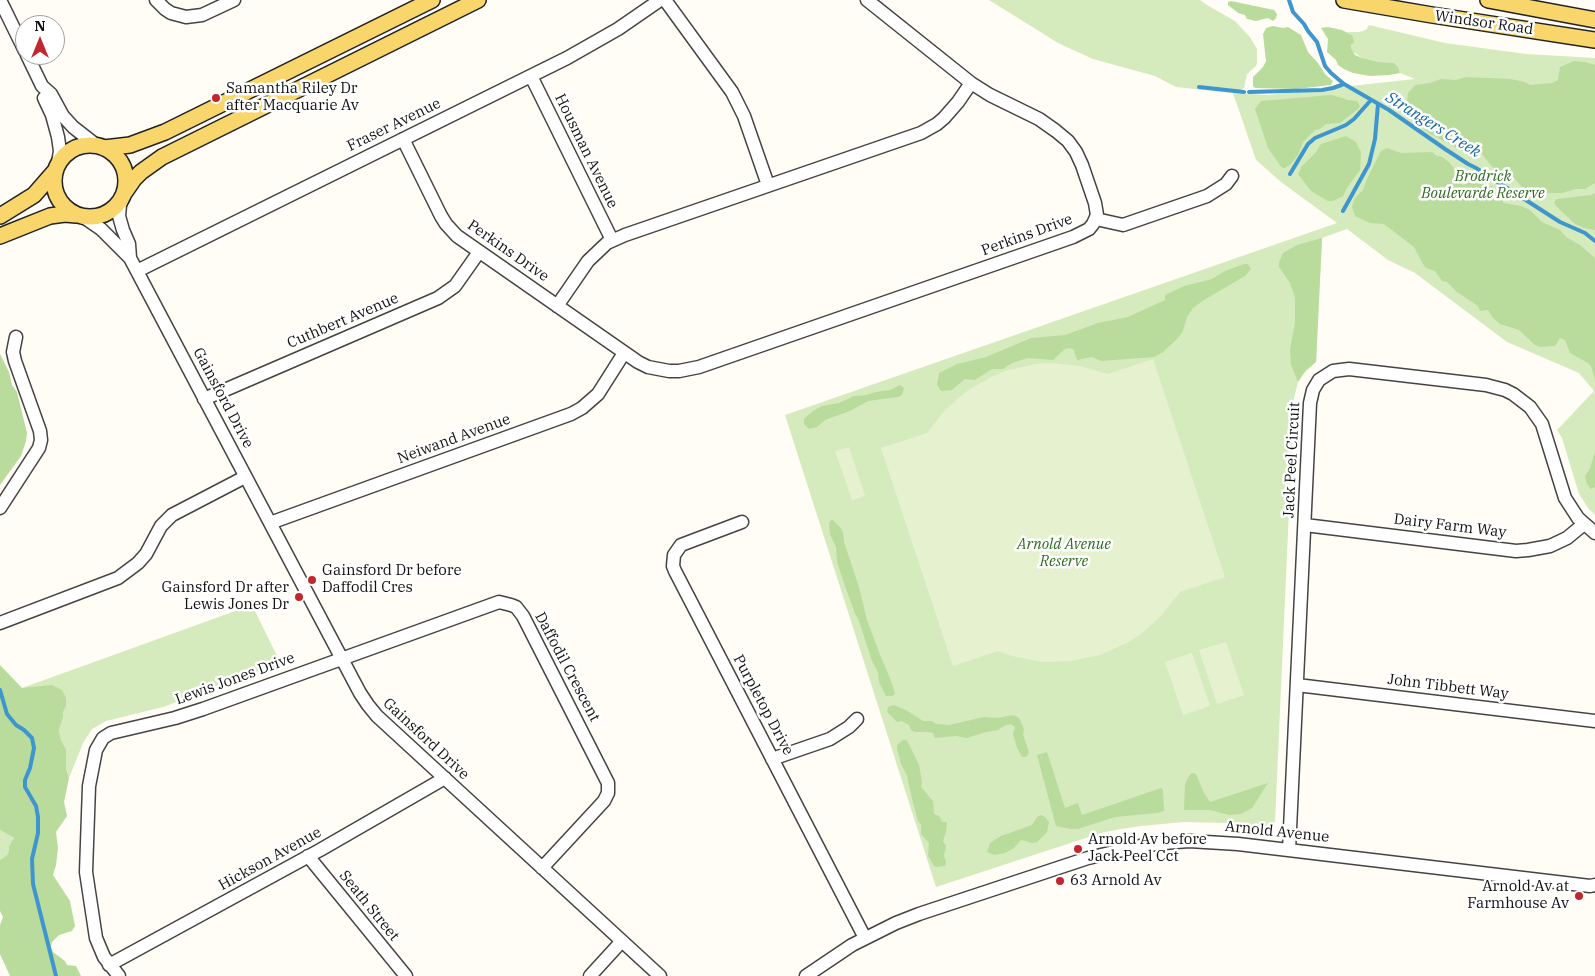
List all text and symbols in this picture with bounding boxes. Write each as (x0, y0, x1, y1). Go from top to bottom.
street label: Windsor Road (1434, 7, 1534, 39)
north arrow (15, 15, 65, 65)
text: N (34, 17, 46, 35)
place label: Samantha Riley Dr after Macquarie Av (226, 80, 359, 115)
water label: Strangers Creek (1382, 88, 1484, 162)
street label: Housman Avenue (550, 91, 622, 211)
marker: Samantha Riley Dr after Macquarie Av (210, 92, 222, 104)
street label: Fraser Avenue (344, 95, 444, 155)
park label: Brodrick Boulevarde Reserve (1421, 168, 1545, 203)
street label: Perkins Drive (979, 210, 1075, 260)
street label: Perkins Drive (464, 216, 552, 286)
street label: Cuthbert Avenue (285, 289, 401, 353)
street label: Gainsford Drive (189, 345, 257, 451)
street label: Jack Peel Circuit (1280, 401, 1304, 519)
street label: Neiwand Avenue (395, 410, 513, 468)
street label: Dairy Farm Way (1393, 510, 1507, 542)
park label: Arnold Avenue Reserve (1017, 536, 1111, 571)
place label: Gainsford Dr before Daffodil Cres (322, 562, 462, 597)
marker: Gainsford Dr before Daffodil Cres (306, 574, 318, 586)
place label: Gainsford Dr after Lewis Jones Dr (162, 579, 289, 614)
marker: Gainsford Dr after Lewis Jones Dr (293, 591, 305, 603)
street label: Daffodil Crescent (531, 609, 603, 725)
street label: Lewis Jones Drive (173, 649, 297, 709)
street label: Purpletop Drive (729, 652, 797, 758)
street label: John Tibbett Way (1386, 671, 1510, 703)
street label: Gainsford Drive (379, 694, 473, 784)
street label: Arnold Avenue (1224, 818, 1330, 846)
street label: Hickson Avenue (216, 823, 324, 895)
place label: Arnold Av before Jack Peel Cct (1088, 831, 1207, 866)
marker: Arnold Av before Jack Peel Cct (1072, 843, 1084, 855)
street label: Seath Street (335, 867, 403, 945)
place label: 63 Arnold Av (1070, 872, 1161, 890)
marker: 63 Arnold Av (1054, 875, 1066, 887)
place label: Arnold Av at Farmhouse Av (1467, 878, 1569, 913)
marker: Arnold Av at Farmhouse Av (1573, 890, 1585, 902)

